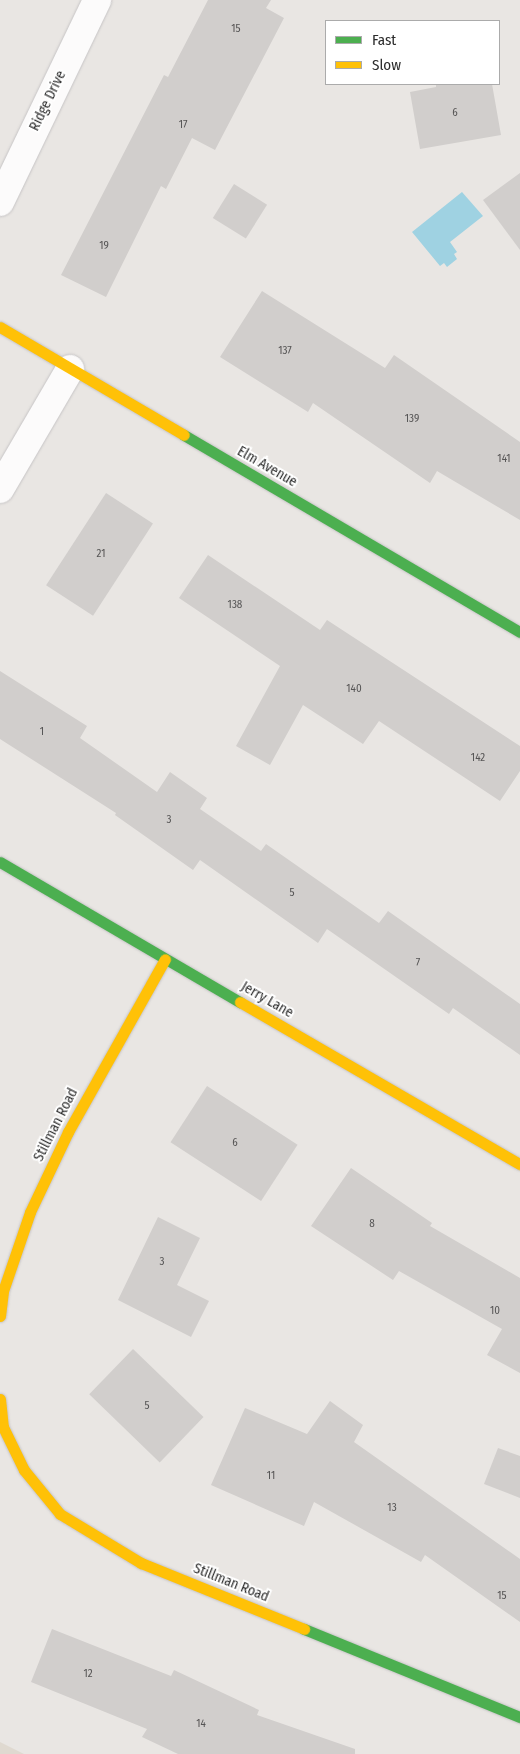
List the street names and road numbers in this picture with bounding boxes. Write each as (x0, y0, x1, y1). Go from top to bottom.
street label: Ridge Drive (26, 68, 70, 134)
street label: Elm Avenue (234, 443, 300, 491)
street label: Jerry Lane (238, 978, 296, 1022)
street label: Stillman Road (30, 1086, 82, 1164)
street label: Stillman Road (191, 1560, 271, 1606)

